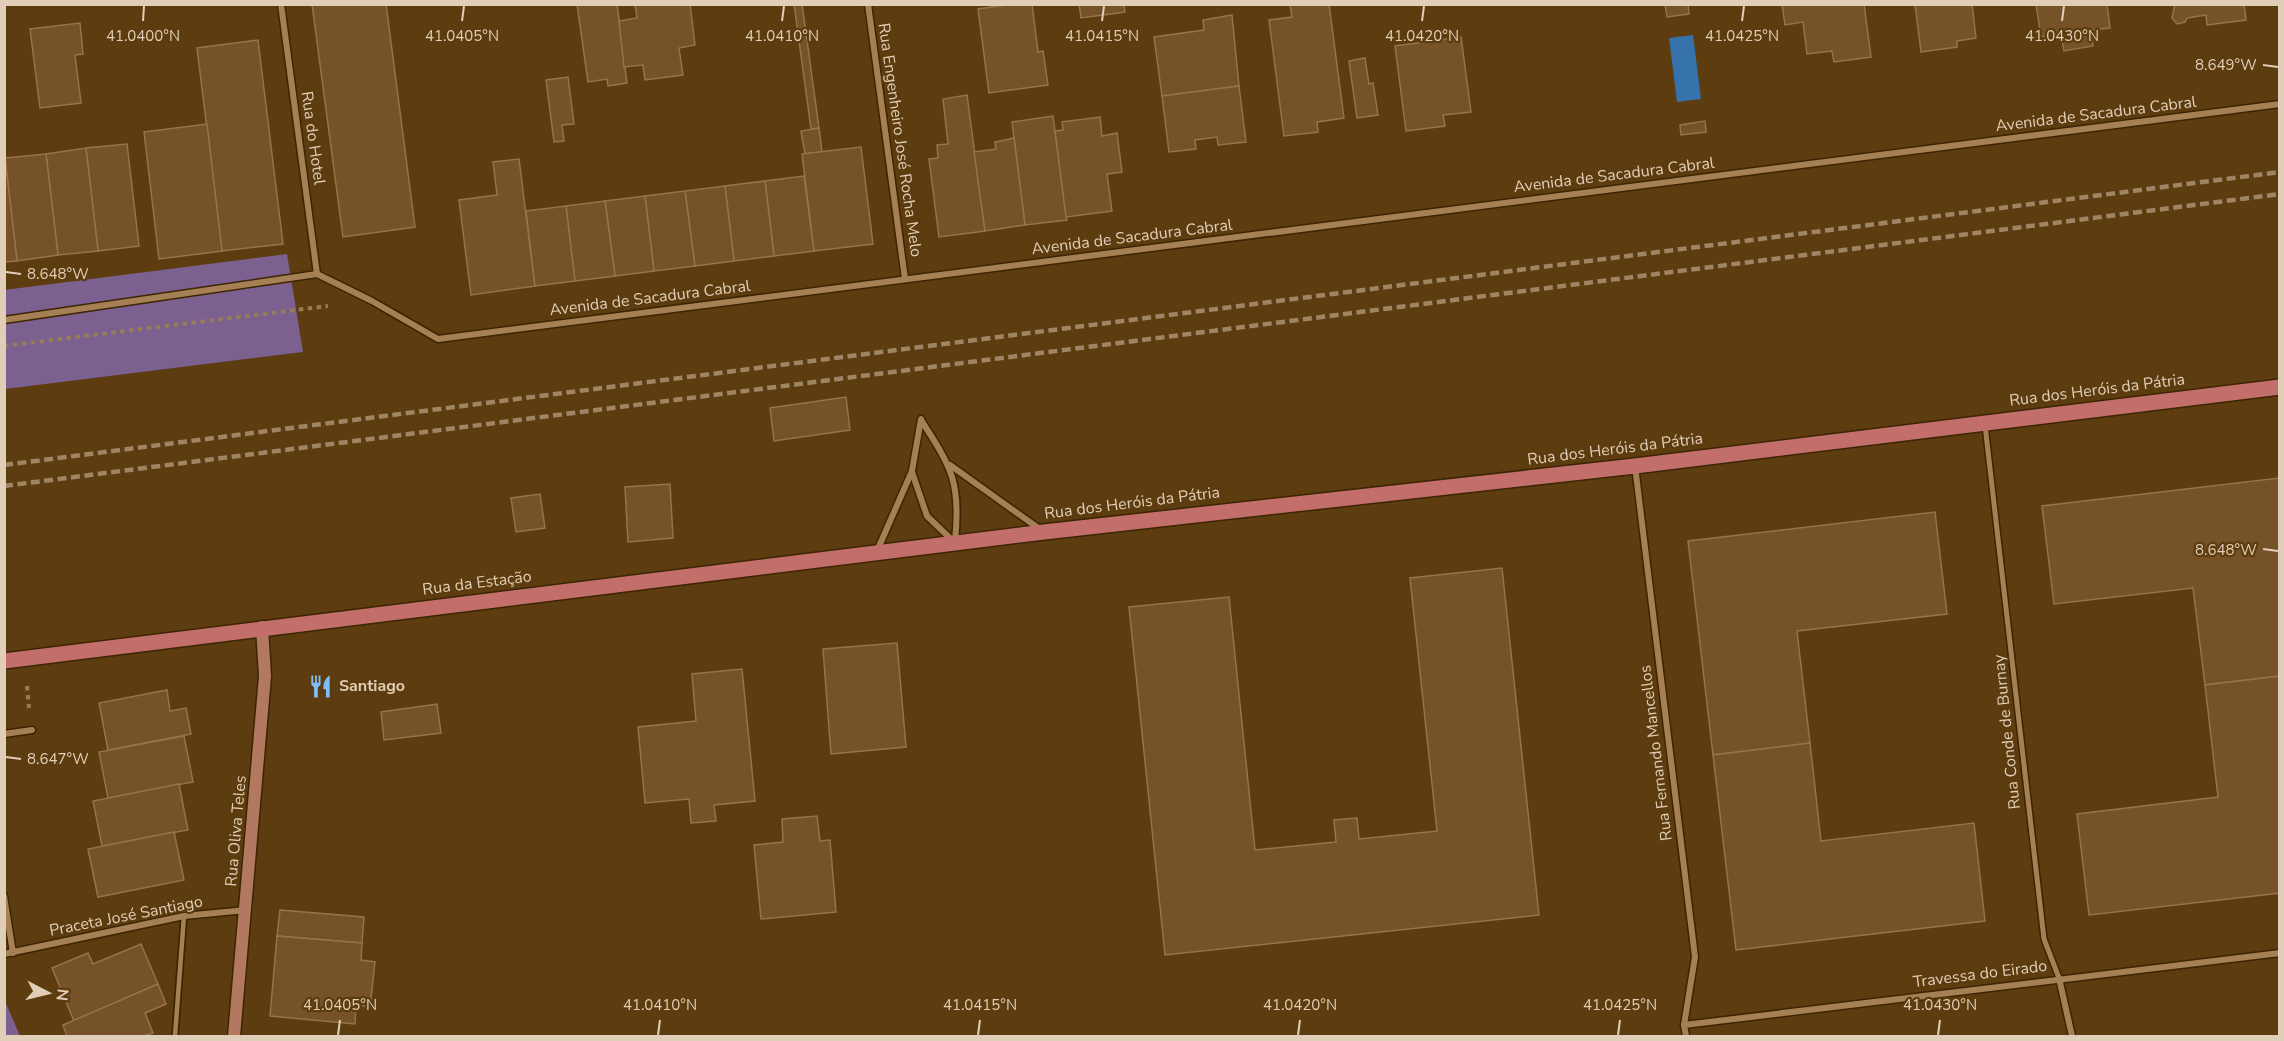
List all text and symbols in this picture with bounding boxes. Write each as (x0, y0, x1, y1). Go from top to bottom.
street label: Rua Engenheiro José Rocha Melo (873, 21, 927, 259)
text: 41.0400°N (106, 26, 180, 46)
text: 41.0405°N (425, 26, 499, 46)
text: 41.0410°N (745, 26, 819, 46)
text: 41.0415°N (1065, 26, 1139, 46)
text: 41.0420°N (1385, 26, 1459, 46)
text: 41.0425°N (1705, 26, 1779, 46)
text: 41.0430°N (2025, 26, 2099, 46)
text: 8.649°W (2195, 55, 2257, 75)
street label: Rua do Hotel (296, 90, 330, 187)
street label: Avenida de Sacadura Cabral (1994, 91, 2198, 137)
street label: Avenida de Sacadura Cabral (1512, 152, 1716, 198)
street label: Avenida de Sacadura Cabral (1030, 214, 1234, 260)
text: 8.648°W (27, 264, 89, 284)
street label: Avenida de Sacadura Cabral (548, 275, 752, 321)
street label: Rua dos Heróis da Pátria (2008, 368, 2186, 412)
street label: Rua dos Heróis da Pátria (1526, 427, 1704, 471)
street label: Rua dos Heróis da Pátria (1043, 481, 1221, 525)
text: 8.648°W (2195, 540, 2257, 560)
street label: Rua da Estação (421, 565, 533, 601)
street label: Rua Conde de Burnay (1988, 653, 2026, 811)
street label: Rua Fernando Mancellos (1634, 664, 1678, 842)
restaurant icon: Santiago (308, 673, 334, 699)
place label: Santiago (339, 675, 405, 697)
text: 8.647°W (27, 749, 89, 769)
street label: Rua Oliva Teles (220, 775, 252, 887)
street label: Praceta José Santiago (47, 890, 205, 942)
street label: Travessa do Eirado (1912, 955, 2048, 993)
north arrow (18, 963, 78, 1023)
text: N (50, 987, 74, 1002)
text: 41.0405°N (303, 995, 377, 1015)
text: 41.0410°N (623, 995, 697, 1015)
text: 41.0415°N (943, 995, 1017, 1015)
text: 41.0420°N (1263, 995, 1337, 1015)
text: 41.0425°N (1583, 995, 1657, 1015)
text: 41.0430°N (1903, 995, 1977, 1015)

